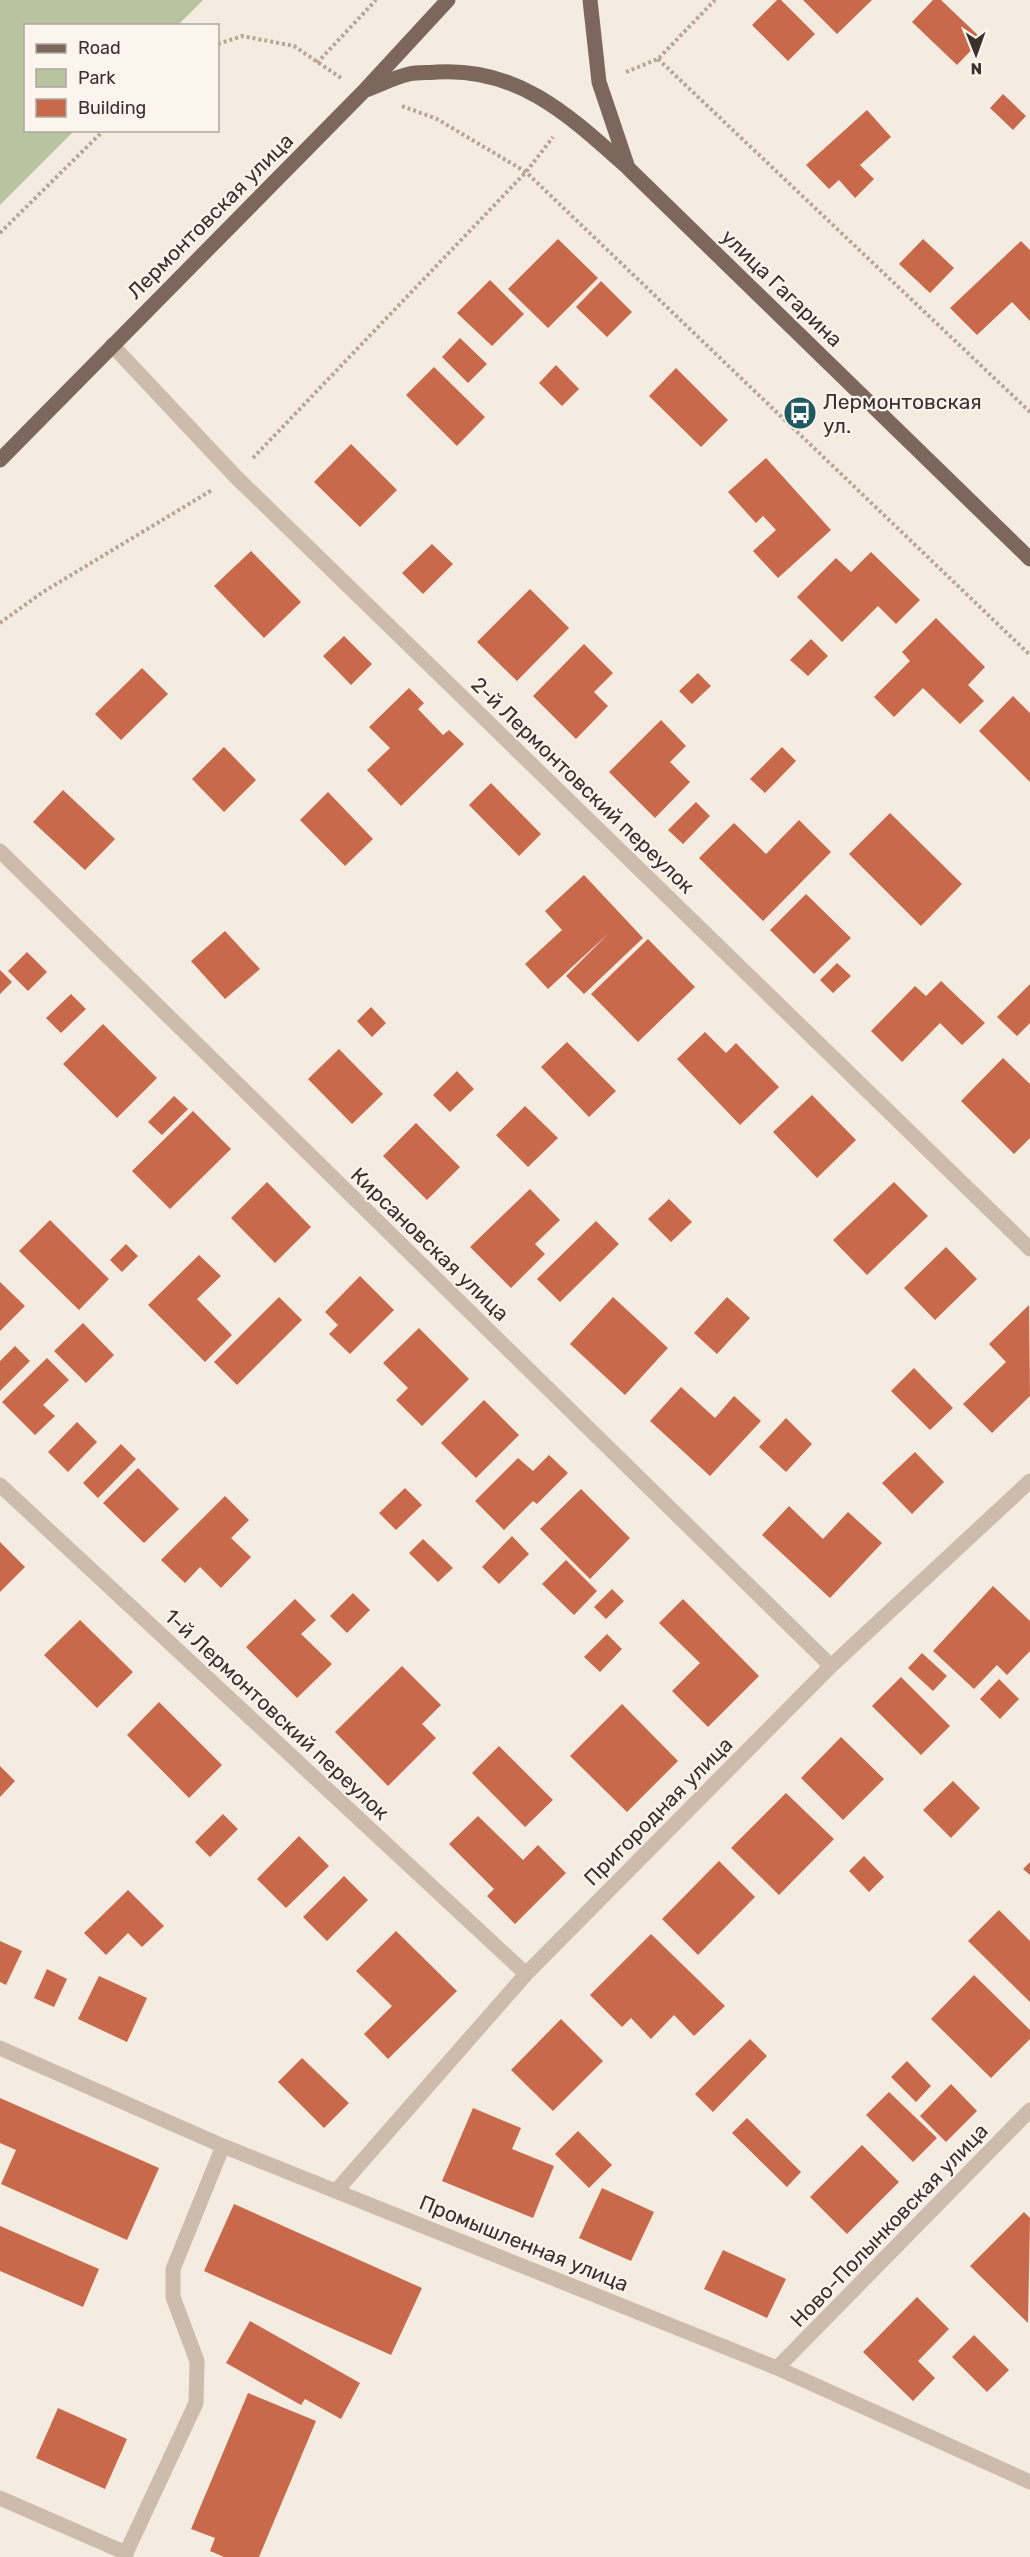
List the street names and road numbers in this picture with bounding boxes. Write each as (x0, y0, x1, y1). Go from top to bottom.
street label: Лермонтовская улица (122, 128, 298, 304)
street label: улица Гагарина (716, 224, 848, 352)
street label: 2-й Лермонтовский переулок (466, 672, 700, 898)
street label: Кирсановская улица (346, 1162, 514, 1326)
street label: 1-й Лермонтовский переулок (160, 1603, 394, 1825)
street label: Пригородная улица (579, 1732, 737, 1890)
street label: Ново-Полынковская улица (785, 2118, 993, 2332)
street label: Промышленная улица (416, 2190, 632, 2296)

